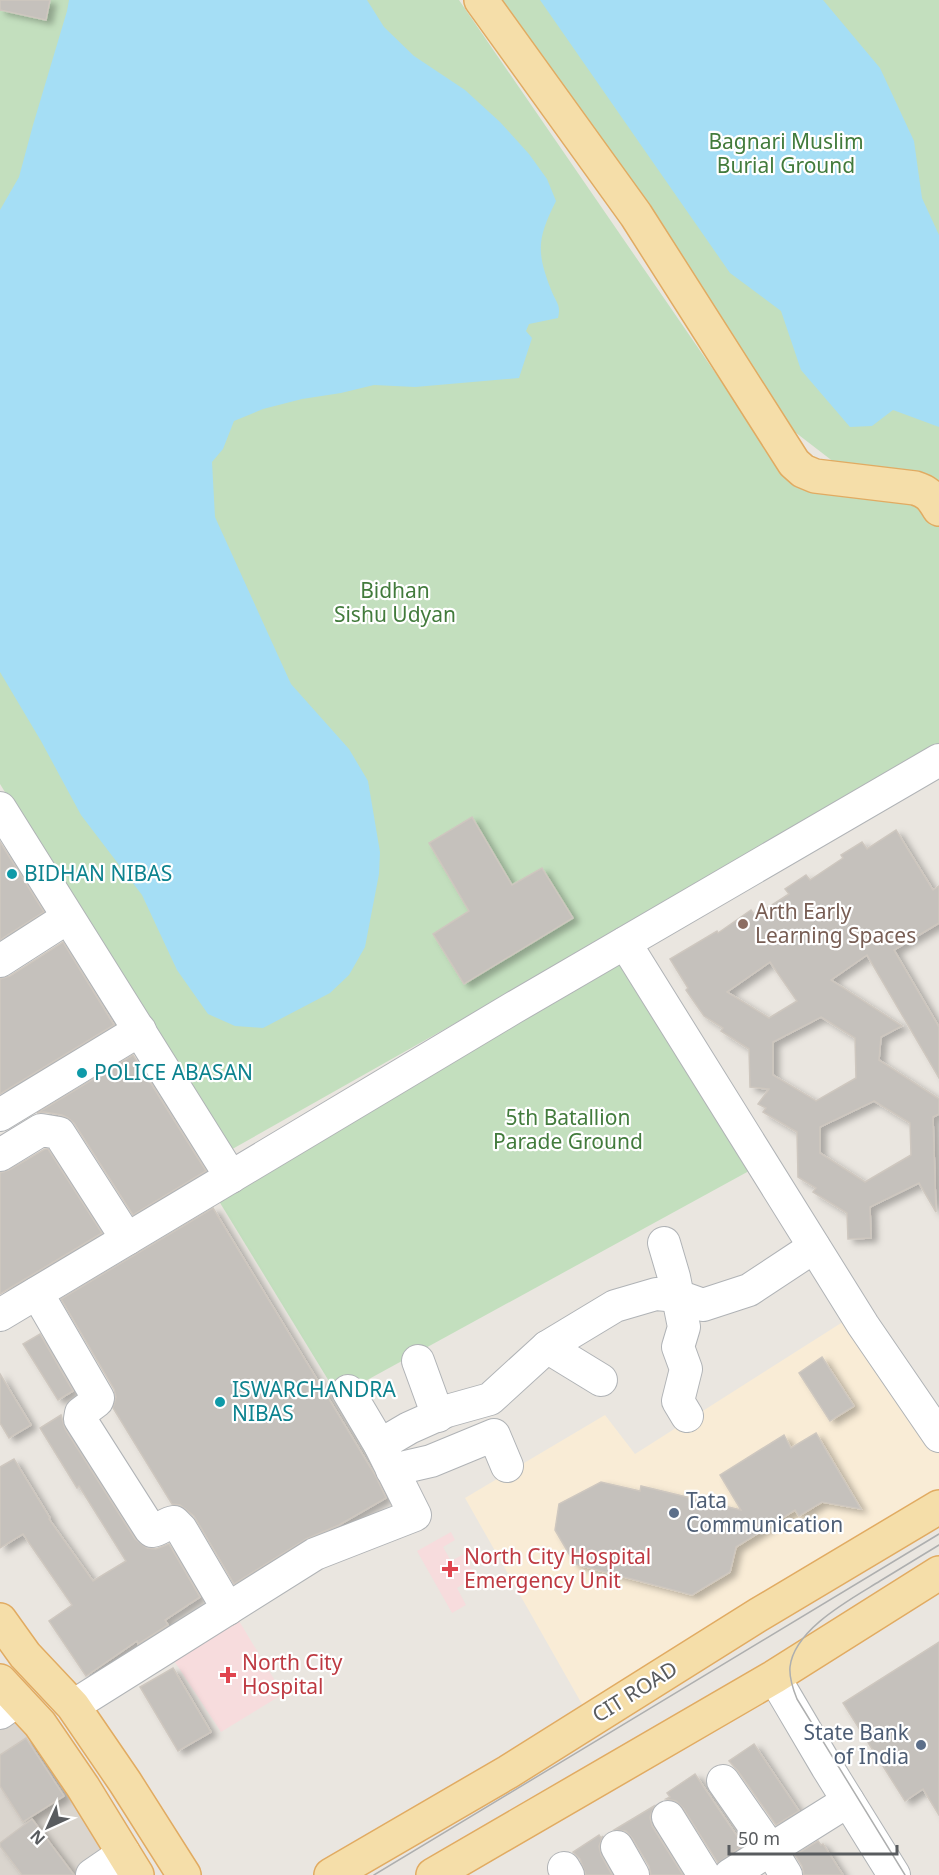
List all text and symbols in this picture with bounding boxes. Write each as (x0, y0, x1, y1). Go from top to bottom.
park label: Bagnari Muslim Burial Ground (708, 127, 864, 179)
park label: Bidhan Sishu Udyan (334, 576, 456, 628)
place label: BIDHAN NIBAS (24, 859, 172, 887)
marker: BIDHAN NIBAS (5, 867, 19, 881)
place label: Arth Early Learning Spaces (755, 897, 916, 949)
marker: Arth Early Learning Spaces (736, 917, 750, 931)
place label: POLICE ABASAN (94, 1058, 253, 1086)
marker: POLICE ABASAN (75, 1066, 89, 1080)
park label: 5th Batallion Parade Ground (493, 1103, 643, 1155)
place label: ISWARCHANDRA NIBAS (232, 1375, 396, 1427)
marker: ISWARCHANDRA NIBAS (213, 1395, 227, 1409)
place label: Tata Communication (686, 1486, 843, 1538)
marker: Tata Communication (667, 1506, 681, 1520)
place label: North City Hospital Emergency Unit (464, 1542, 651, 1594)
marker: North City Hospital Emergency Unit (441, 1560, 459, 1578)
place label: North City Hospital (242, 1648, 343, 1700)
street label: CIT ROAD (587, 1654, 682, 1728)
marker: North City Hospital (219, 1666, 237, 1684)
place label: State Bank of India (804, 1718, 910, 1770)
marker: State Bank of India (914, 1738, 928, 1752)
north arrow (18, 1797, 78, 1857)
scale bar (729, 1818, 897, 1856)
text: N (25, 1825, 50, 1850)
text: 50 m (738, 1826, 780, 1850)

